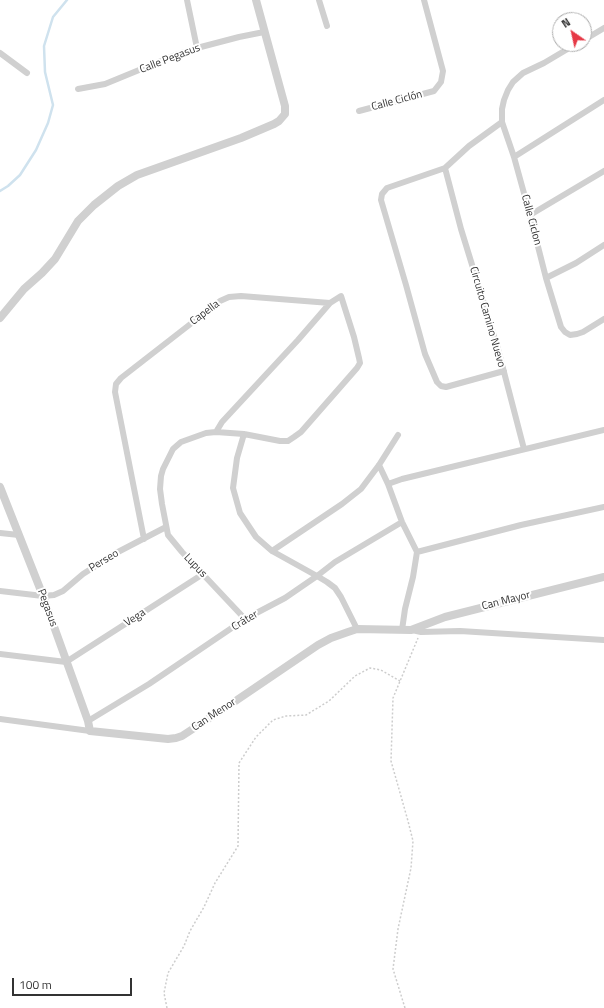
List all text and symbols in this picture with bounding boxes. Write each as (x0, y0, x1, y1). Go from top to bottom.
north arrow (552, 12, 592, 52)
text: N (558, 14, 573, 32)
street label: Calle Pegasus (138, 41, 202, 77)
street label: Calle Ciclón (370, 88, 424, 114)
street label: Calle Ciclon (518, 193, 544, 247)
street label: Circuito Camino Nuevo (466, 265, 508, 369)
street label: Capella (188, 298, 222, 328)
street label: Perseo (87, 547, 121, 575)
street label: Lupus (181, 551, 209, 581)
street label: Pegasus (34, 587, 60, 629)
street label: Can Mayor (480, 589, 532, 613)
street label: Vega (122, 606, 148, 630)
street label: Cráter (229, 608, 261, 634)
street label: Can Menor (189, 696, 239, 734)
scale bar (14, 970, 134, 996)
text: 100 m (19, 975, 52, 994)

